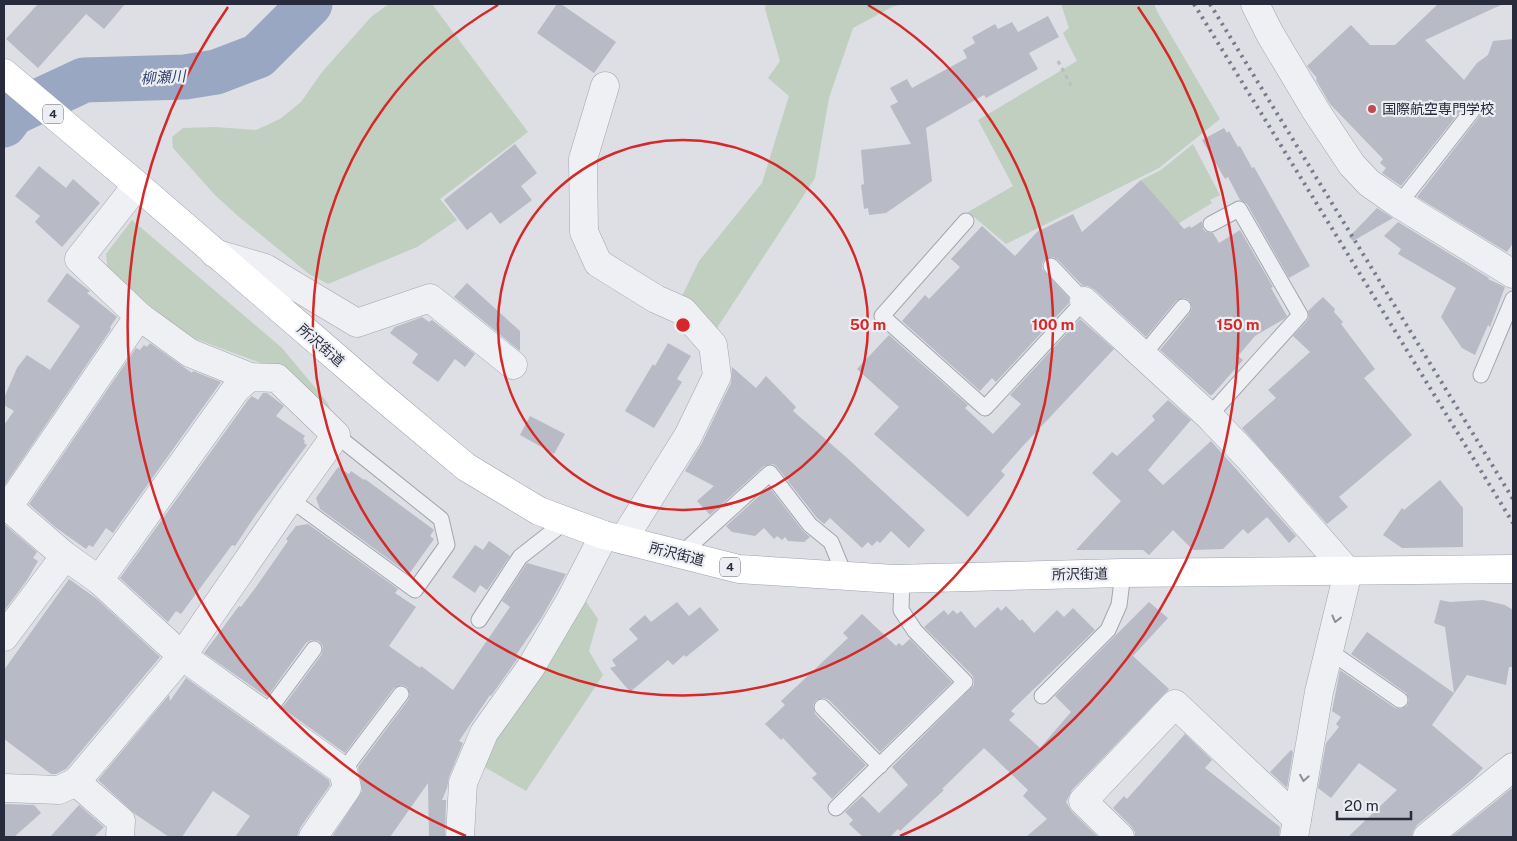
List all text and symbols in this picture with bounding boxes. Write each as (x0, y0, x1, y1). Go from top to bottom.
water label: 柳瀬川 (140, 67, 188, 87)
place label: 国際航空専門学校 (1382, 101, 1494, 117)
marker: 国際航空専門学校 (1366, 103, 1378, 115)
road number: 4 (43, 105, 63, 124)
centre of rings (674, 316, 692, 334)
text: 50 m (850, 316, 886, 333)
text: 100 m (1032, 316, 1074, 333)
text: 150 m (1216, 316, 1260, 333)
street label: 所沢街道 (295, 321, 347, 369)
street label: 所沢街道 (648, 539, 706, 569)
road number: 4 (720, 558, 740, 576)
street label: 所沢街道 (1052, 566, 1108, 582)
one-way arrow (1331, 614, 1342, 623)
one-way arrow (1299, 774, 1309, 782)
scale bar (1337, 788, 1411, 820)
text: 20 m (1344, 797, 1379, 814)

